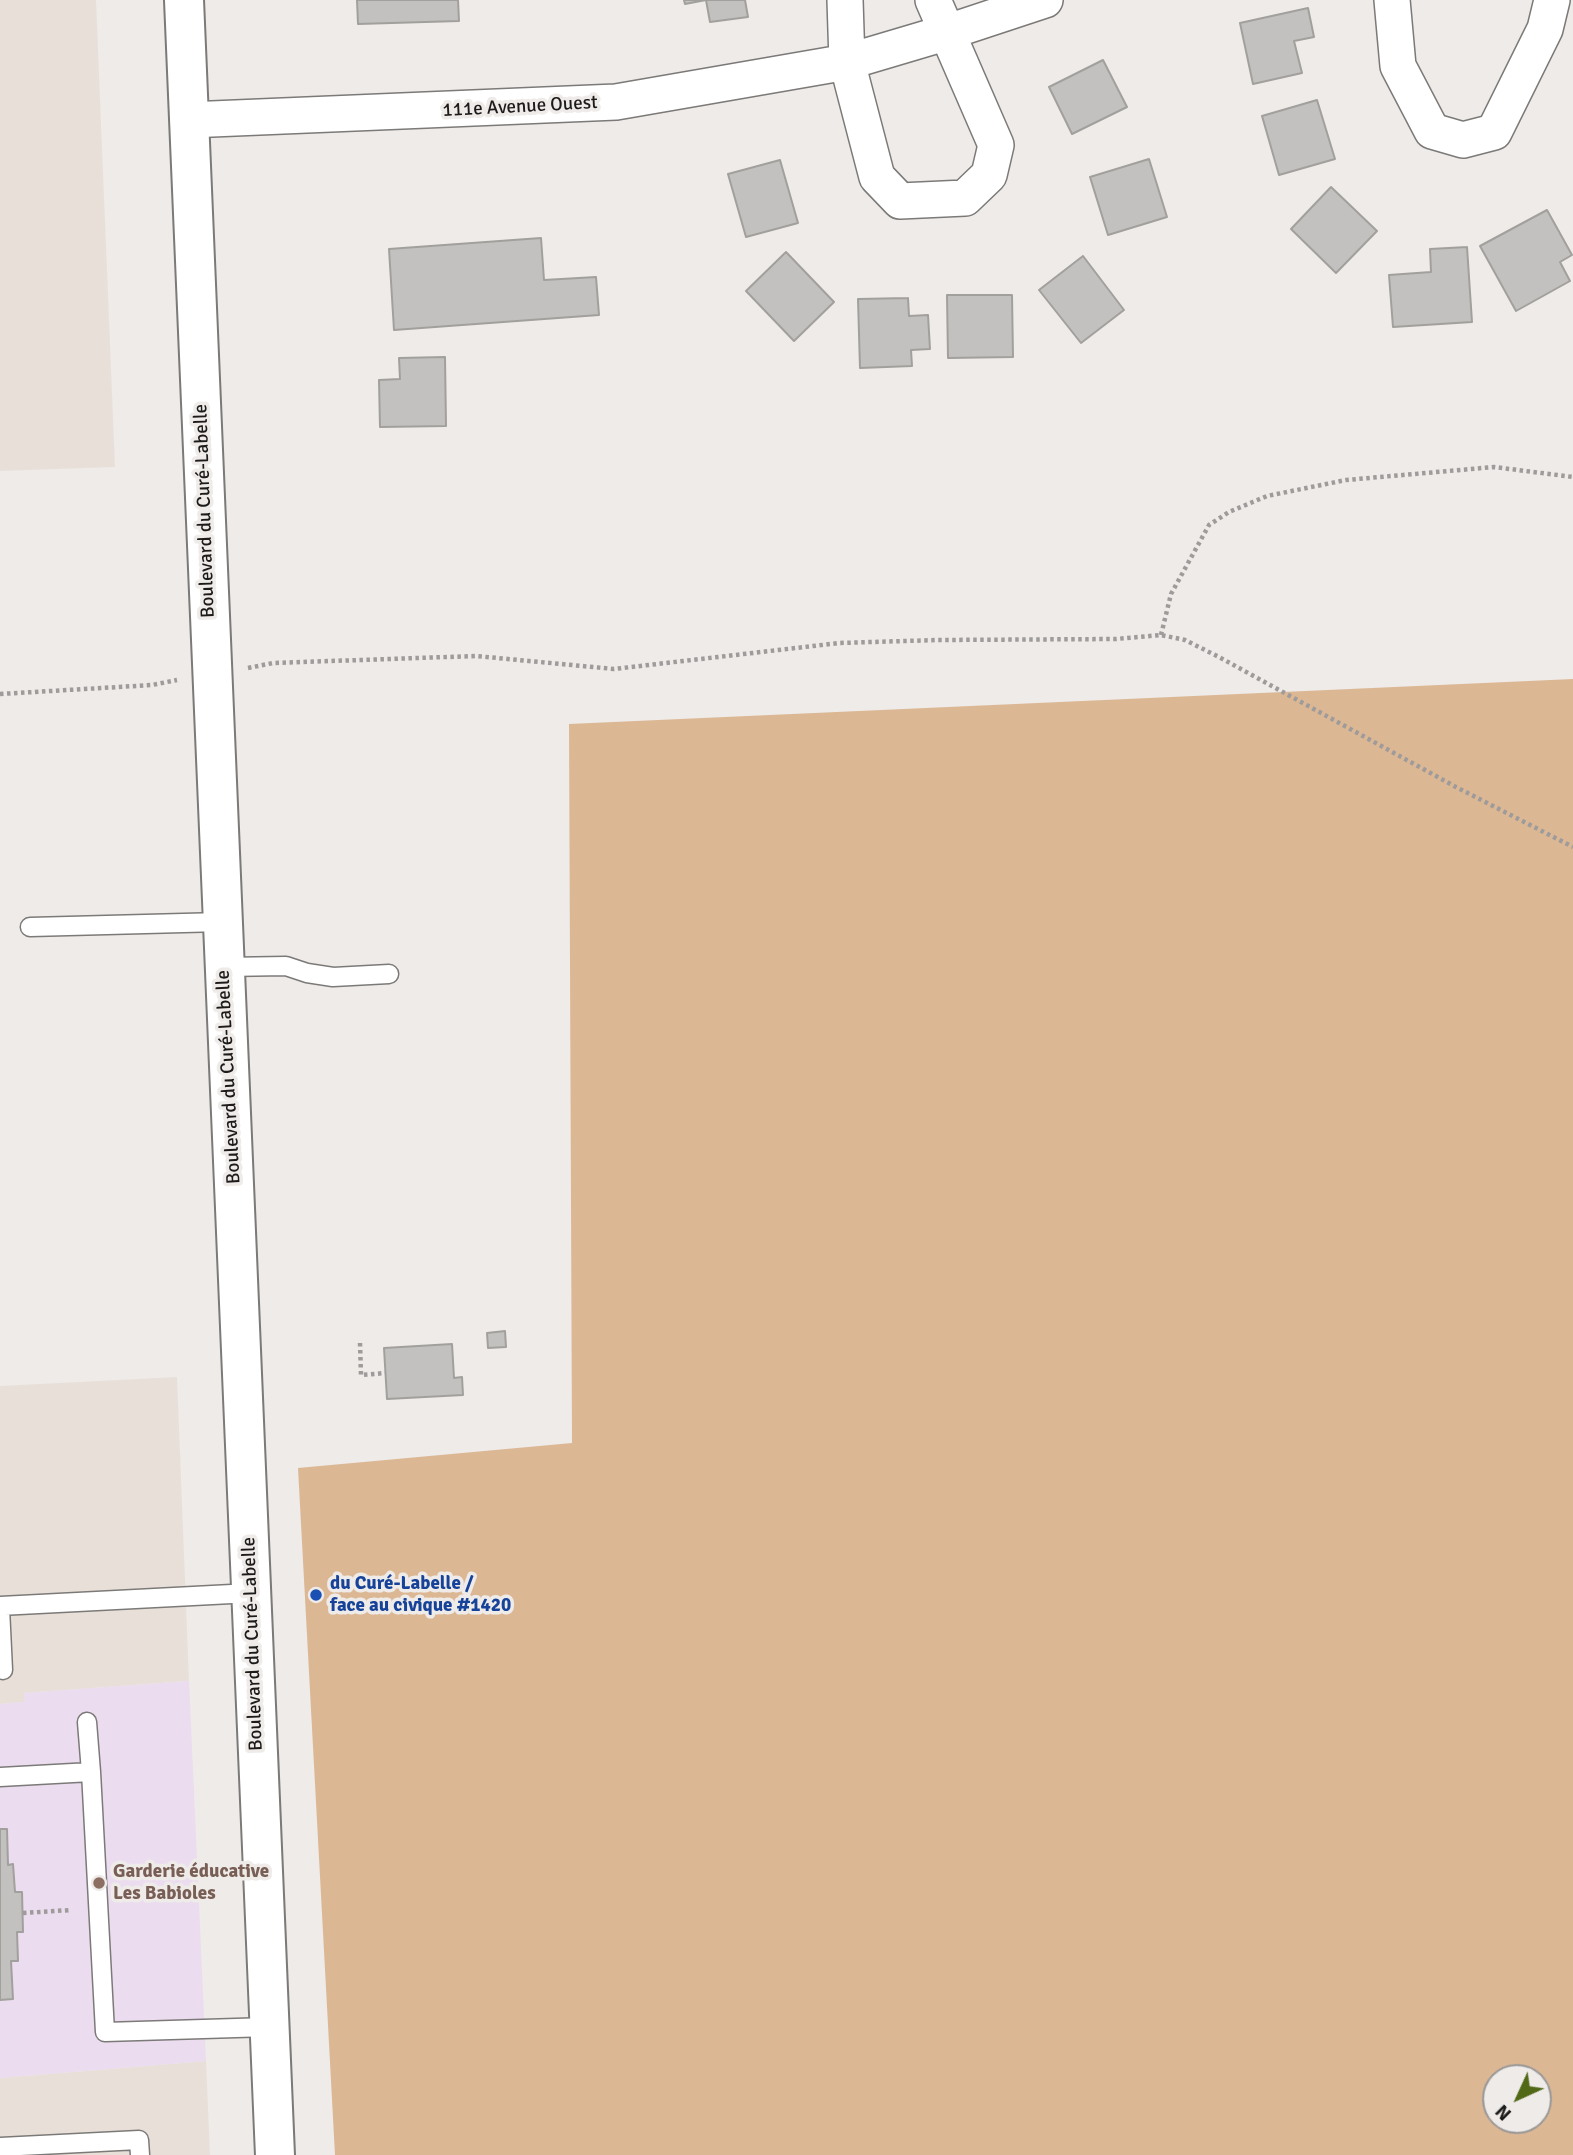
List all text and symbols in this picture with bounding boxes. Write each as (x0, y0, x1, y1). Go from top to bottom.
street label: 111e Avenue Ouest (442, 92, 598, 122)
street label: Boulevard du Curé-Labelle (190, 404, 220, 618)
street label: Boulevard du Curé-Labelle (212, 969, 246, 1185)
street label: Boulevard du Curé-Labelle (238, 1537, 268, 1751)
place label: du Curé-Labelle / face au civique #1420 (330, 1573, 511, 1617)
marker: du Curé-Labelle / face au civique #1420 (308, 1587, 324, 1603)
place label: Garderie éducative Les Babioles (113, 1861, 269, 1905)
marker: Garderie éducative Les Babioles (91, 1875, 107, 1891)
north arrow (1482, 2064, 1552, 2134)
text: N (1490, 2099, 1517, 2126)

